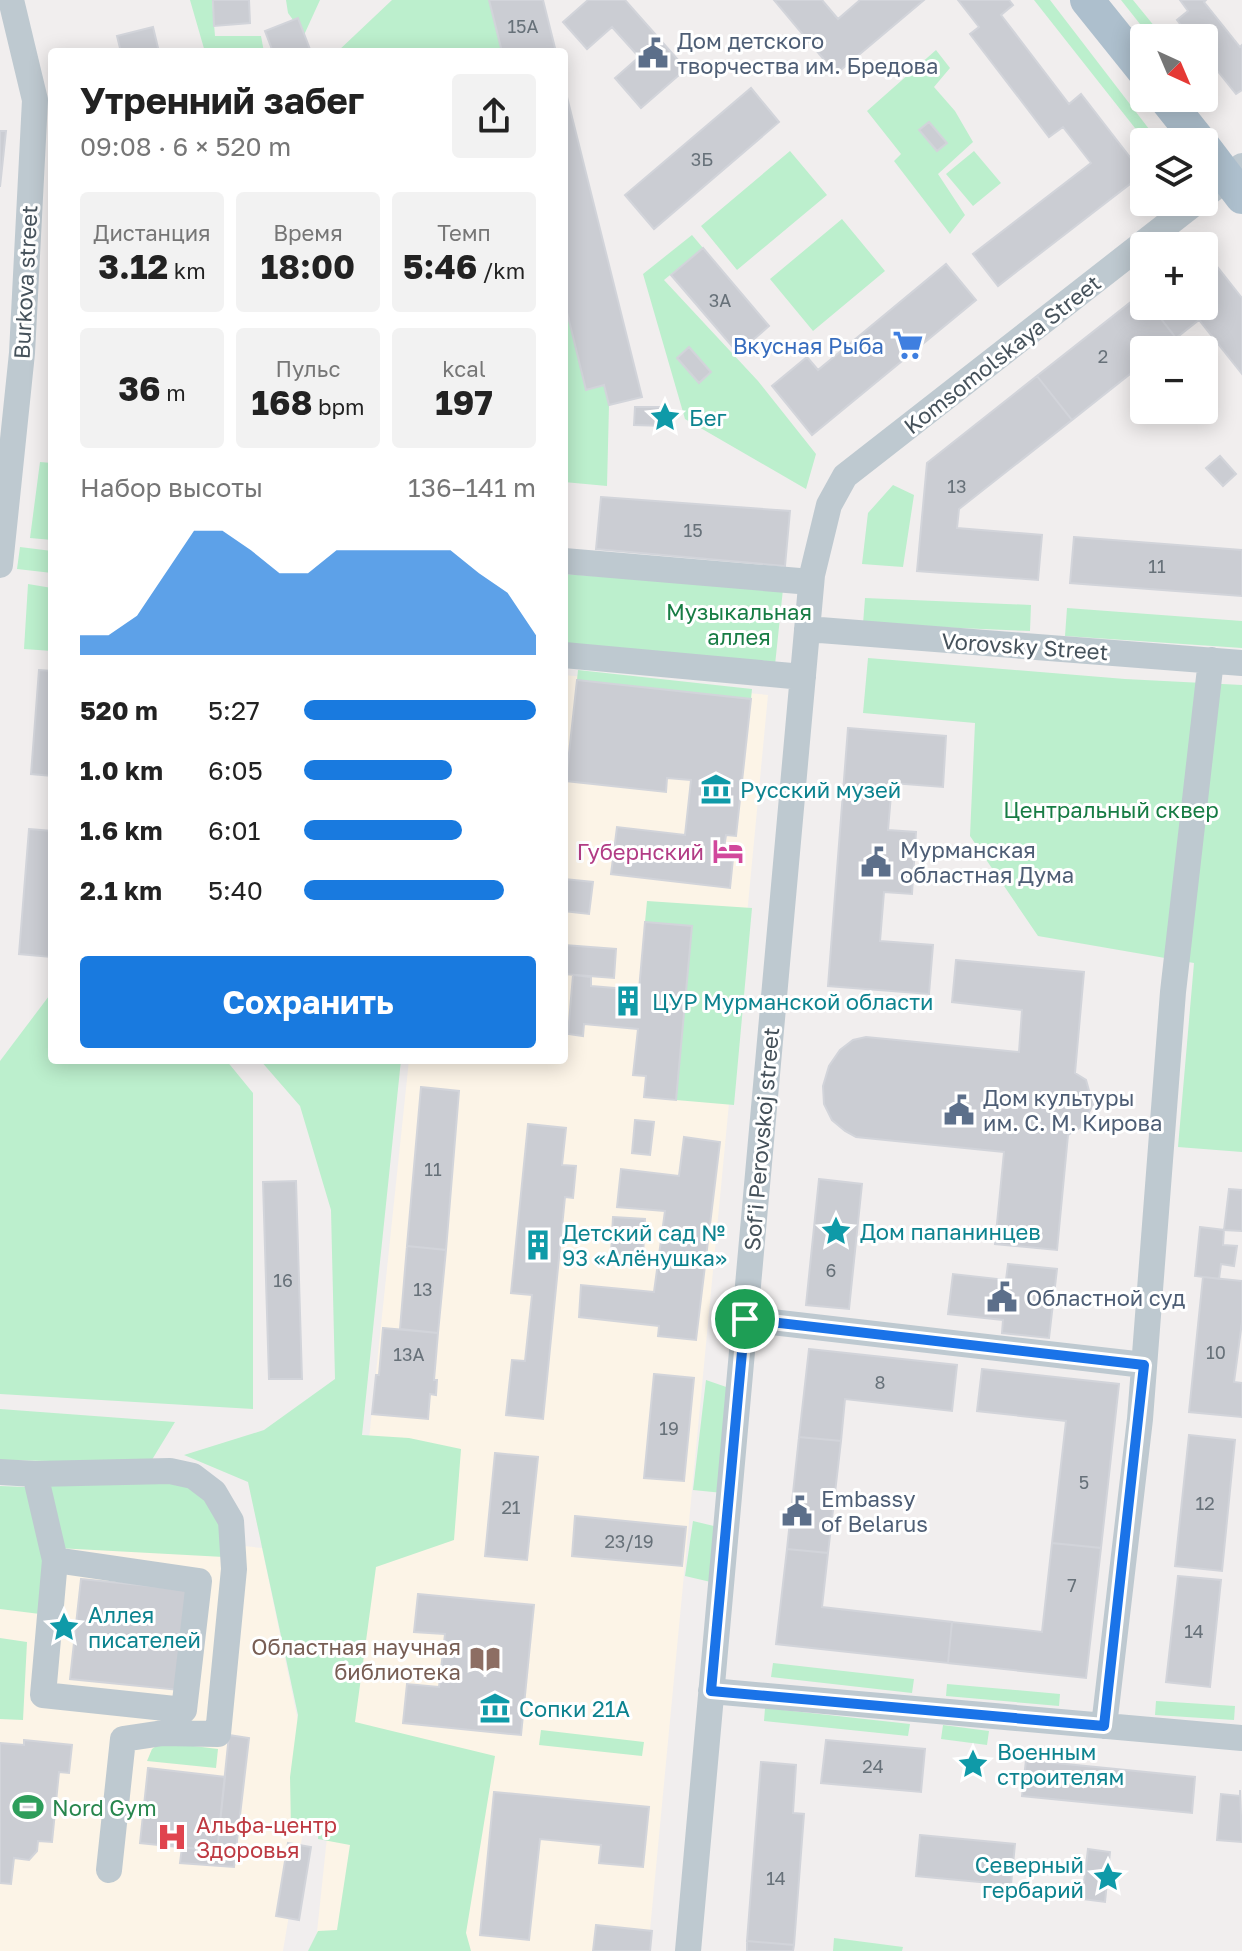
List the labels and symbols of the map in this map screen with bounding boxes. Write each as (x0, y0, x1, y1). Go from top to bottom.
house number: 15А (507, 15, 539, 37)
north arrow (1130, 24, 1218, 112)
place label: Дом детского творчества им. Бредова (677, 27, 938, 79)
public building icon: Дом детского творчества им. Бредова (636, 36, 670, 70)
house number: 3Б (691, 148, 713, 170)
street label: Burkova street (7, 204, 43, 360)
street label: Komsomolskaya Street (898, 269, 1106, 439)
house number: 3А (709, 289, 731, 311)
supermarket icon: Вкусная Рыба (891, 328, 925, 362)
place label: Вкусная Рыба (733, 332, 884, 359)
house number: 2 (1098, 345, 1108, 367)
place icon: Бег (648, 400, 682, 434)
place label: Бег (689, 404, 727, 431)
house number: 13 (947, 475, 967, 497)
house number: 15 (683, 519, 703, 541)
house number: 11 (1148, 555, 1166, 577)
park label: Музыкальная аллея (666, 598, 812, 650)
street label: Vorovsky Street (941, 627, 1109, 665)
museum icon: Русский музей (699, 772, 733, 806)
place label: Русский музей (740, 776, 901, 803)
park label: Центральный сквер (1003, 796, 1219, 823)
hotel icon: Губернский (711, 834, 745, 868)
place label: Мурманская областная Дума (900, 836, 1074, 888)
place label: Губернский (577, 838, 704, 865)
public building icon: Мурманская областная Дума (859, 845, 893, 879)
building icon: ЦУР Мурманской области (611, 984, 645, 1018)
place label: ЦУР Мурманской области (652, 988, 933, 1015)
street label: Sof'i Perovskoj street (738, 1026, 784, 1252)
place label: Дом культуры им. С. М. Кирова (983, 1084, 1162, 1136)
public building icon: Дом культуры им. С. М. Кирова (942, 1093, 976, 1127)
house number: 11 (424, 1158, 442, 1180)
place icon: Дом папанинцев (819, 1214, 853, 1248)
place label: Дом папанинцев (860, 1218, 1041, 1245)
place label: Детский сад № 93 «Алёнушка» (562, 1219, 727, 1271)
building icon: Детский сад № 93 «Алёнушка» (521, 1228, 555, 1262)
house number: 6 (826, 1259, 836, 1281)
house number: 16 (273, 1269, 293, 1291)
house number: 13 (413, 1278, 433, 1300)
public building icon: Областной суд (985, 1280, 1019, 1314)
place label: Областной суд (1026, 1284, 1185, 1311)
pin (711, 1285, 779, 1353)
house number: 10 (1206, 1341, 1226, 1363)
house number: 13А (393, 1343, 425, 1365)
house number: 8 (875, 1371, 885, 1393)
house number: 19 (659, 1417, 679, 1439)
house number: 5 (1079, 1471, 1089, 1493)
place label: Embassy of Belarus (821, 1485, 928, 1537)
house number: 12 (1195, 1492, 1215, 1514)
public building icon: Embassy of Belarus (780, 1494, 814, 1528)
house number: 21 (501, 1496, 521, 1518)
house number: 23/19 (604, 1530, 654, 1552)
house number: 7 (1067, 1574, 1077, 1596)
place label: Аллея писателей (88, 1601, 201, 1653)
place icon: Аллея писателей (47, 1610, 81, 1644)
house number: 14 (1184, 1620, 1204, 1642)
place label: Областная научная библиотека (251, 1633, 461, 1685)
library icon: Областная научная библиотека (468, 1642, 502, 1676)
museum icon: Сопки 21А (478, 1691, 512, 1725)
place label: Сопки 21А (519, 1695, 630, 1722)
place label: Военным строителям (997, 1738, 1124, 1790)
place icon: Военным строителям (956, 1747, 990, 1781)
house number: 24 (862, 1755, 884, 1777)
sports icon: Nord Gym (11, 1790, 45, 1824)
place label: Nord Gym (52, 1794, 157, 1821)
place label: Альфа-центр Здоровья (196, 1811, 337, 1863)
hospital icon: Альфа-центр Здоровья (155, 1820, 189, 1854)
place label: Северный гербарий (975, 1851, 1084, 1903)
place icon: Северный гербарий (1091, 1860, 1125, 1894)
house number: 14 (766, 1867, 786, 1889)

